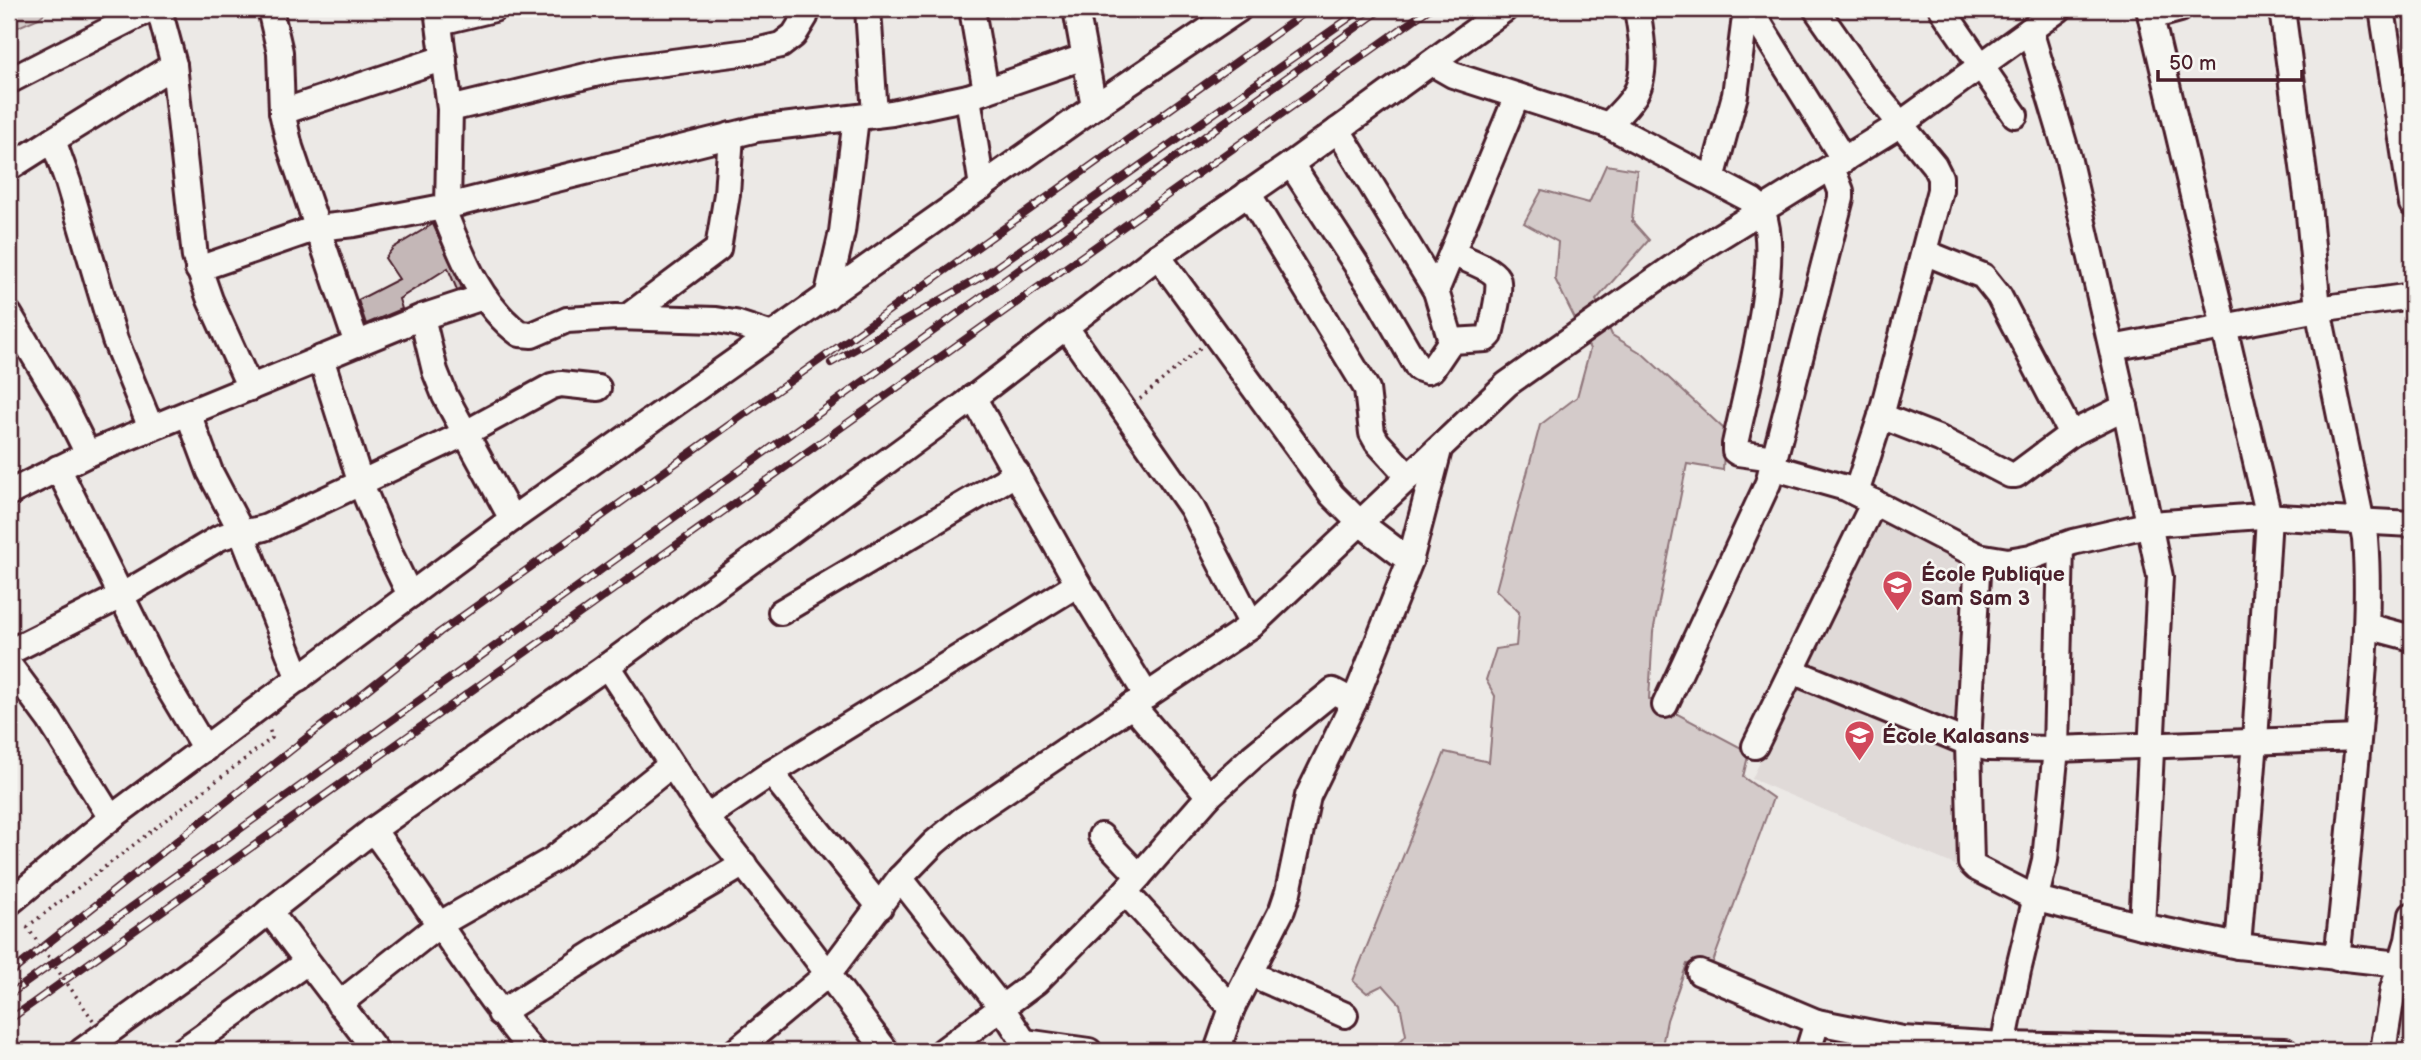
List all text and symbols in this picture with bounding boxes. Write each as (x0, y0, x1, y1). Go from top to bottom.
scale bar (2158, 38, 2302, 82)
text: 50 m (2169, 51, 2216, 76)
place label: École Publique Sam Sam 3 (1921, 561, 2065, 611)
school or university icon: École Publique Sam Sam 3 (1881, 569, 1915, 613)
school or university icon: École Kalasans (1842, 719, 1876, 763)
place label: École Kalasans (1882, 723, 2029, 749)

